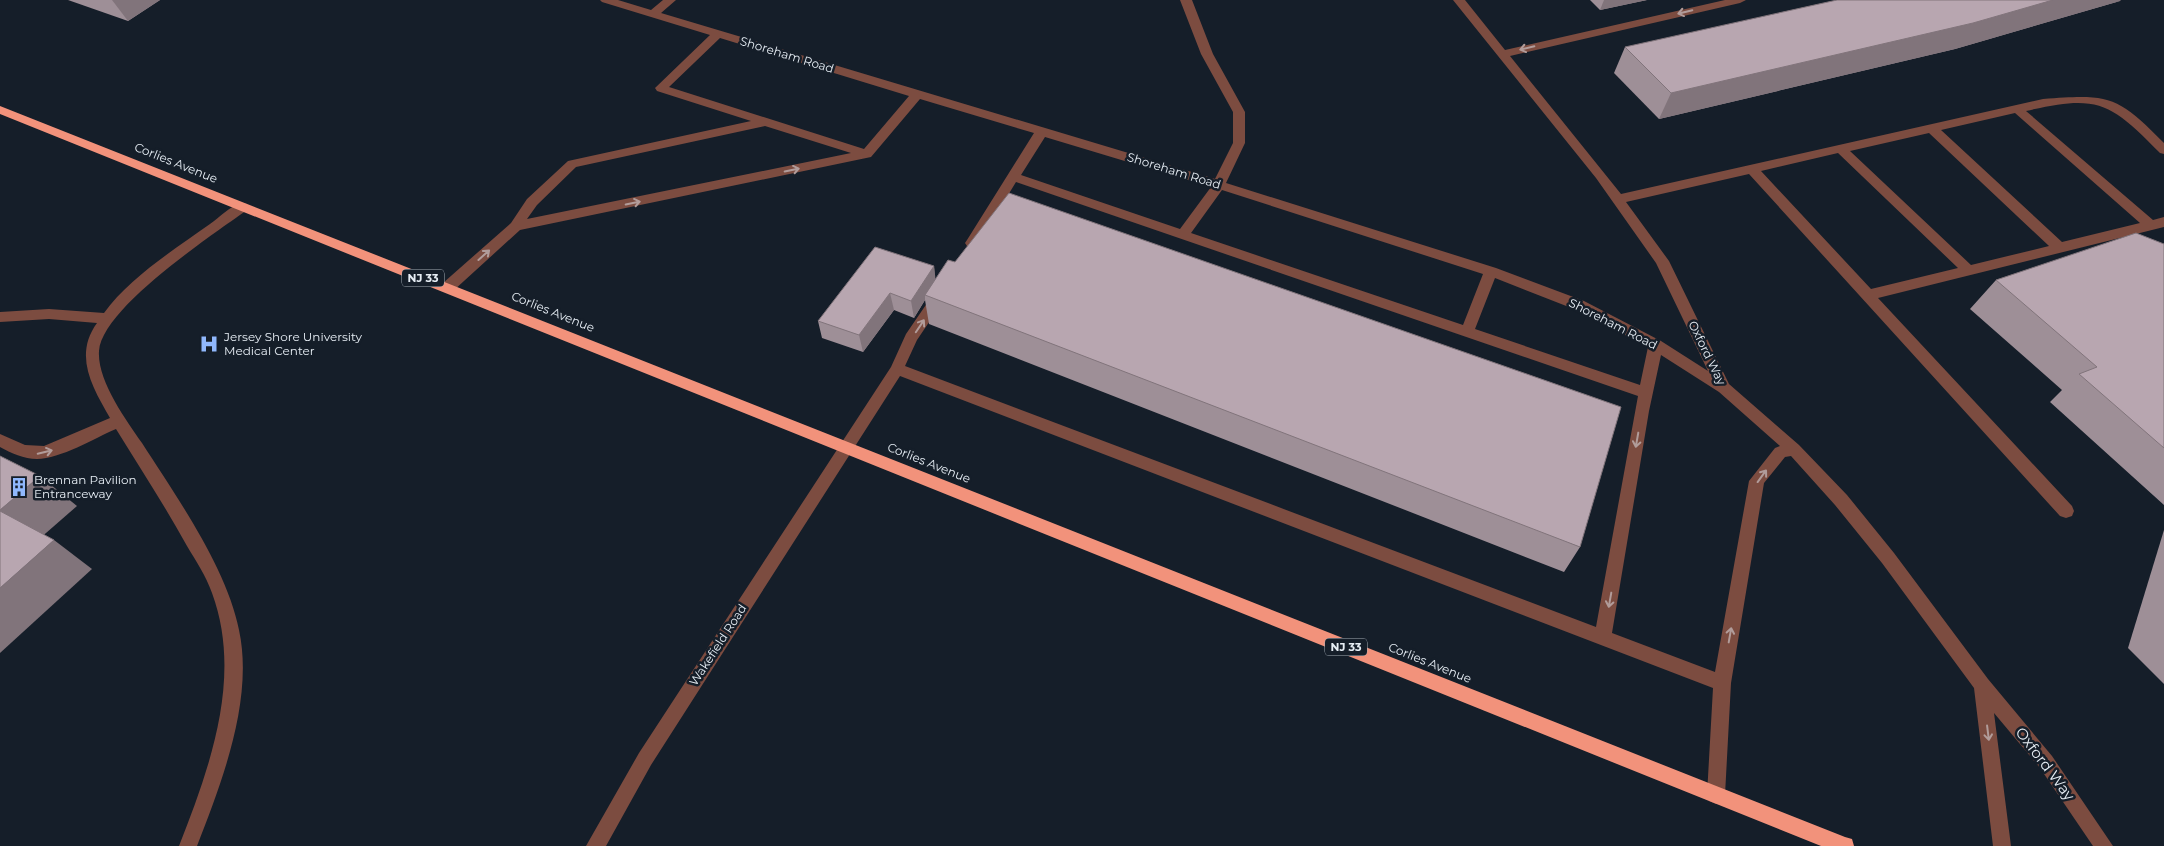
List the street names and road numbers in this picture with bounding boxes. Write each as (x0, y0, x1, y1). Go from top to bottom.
street label: Shoreham Road (738, 33, 836, 76)
street label: Corlies Avenue (132, 139, 220, 186)
street label: Shoreham Road (1125, 149, 1223, 192)
road number: NJ 33 (402, 270, 444, 286)
street label: Corlies Avenue (509, 288, 597, 335)
street label: Shoreham Road (1566, 295, 1660, 352)
street label: Oxford Way (1685, 318, 1730, 388)
street label: Corlies Avenue (885, 439, 973, 486)
street label: Wakefield Road (686, 601, 750, 688)
road number: NJ 33 (1325, 638, 1367, 656)
street label: Corlies Avenue (1386, 639, 1474, 686)
street label: Oxford Way (2012, 723, 2080, 805)

